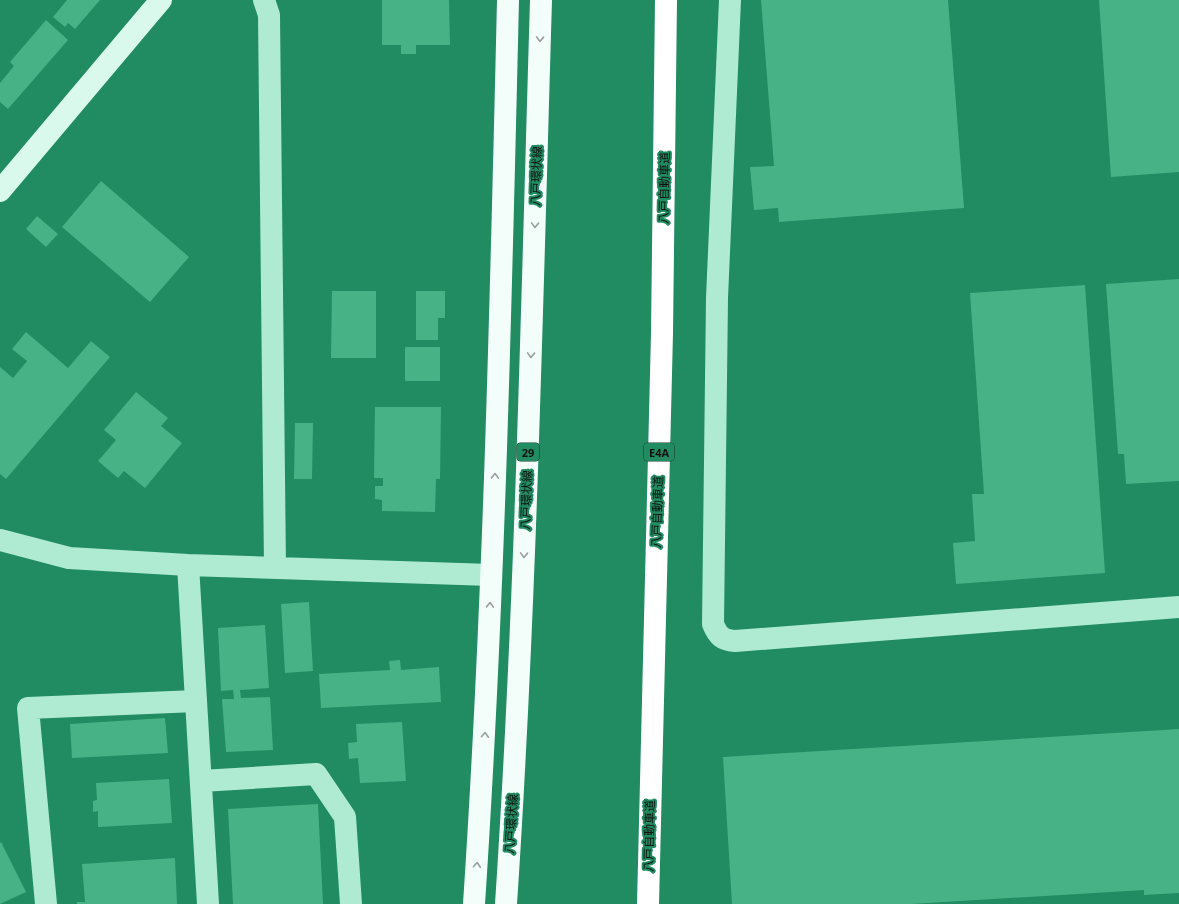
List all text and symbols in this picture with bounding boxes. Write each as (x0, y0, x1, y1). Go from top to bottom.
one-way arrow (536, 36, 544, 42)
street label: 八戸環状線 (526, 146, 546, 206)
street label: 八戸自動車道 (655, 152, 673, 224)
one-way arrow (531, 222, 539, 228)
one-way arrow (527, 352, 535, 358)
road number: 29 (517, 443, 539, 461)
road number: E4A (644, 443, 674, 461)
street label: 八戸環状線 (516, 470, 536, 530)
one-way arrow (491, 473, 499, 479)
street label: 八戸自動車道 (647, 476, 667, 548)
one-way arrow (520, 552, 528, 558)
one-way arrow (486, 602, 494, 608)
one-way arrow (481, 732, 490, 738)
street label: 八戸環状線 (500, 793, 522, 855)
street label: 八戸自動車道 (640, 800, 658, 872)
one-way arrow (473, 862, 481, 868)

